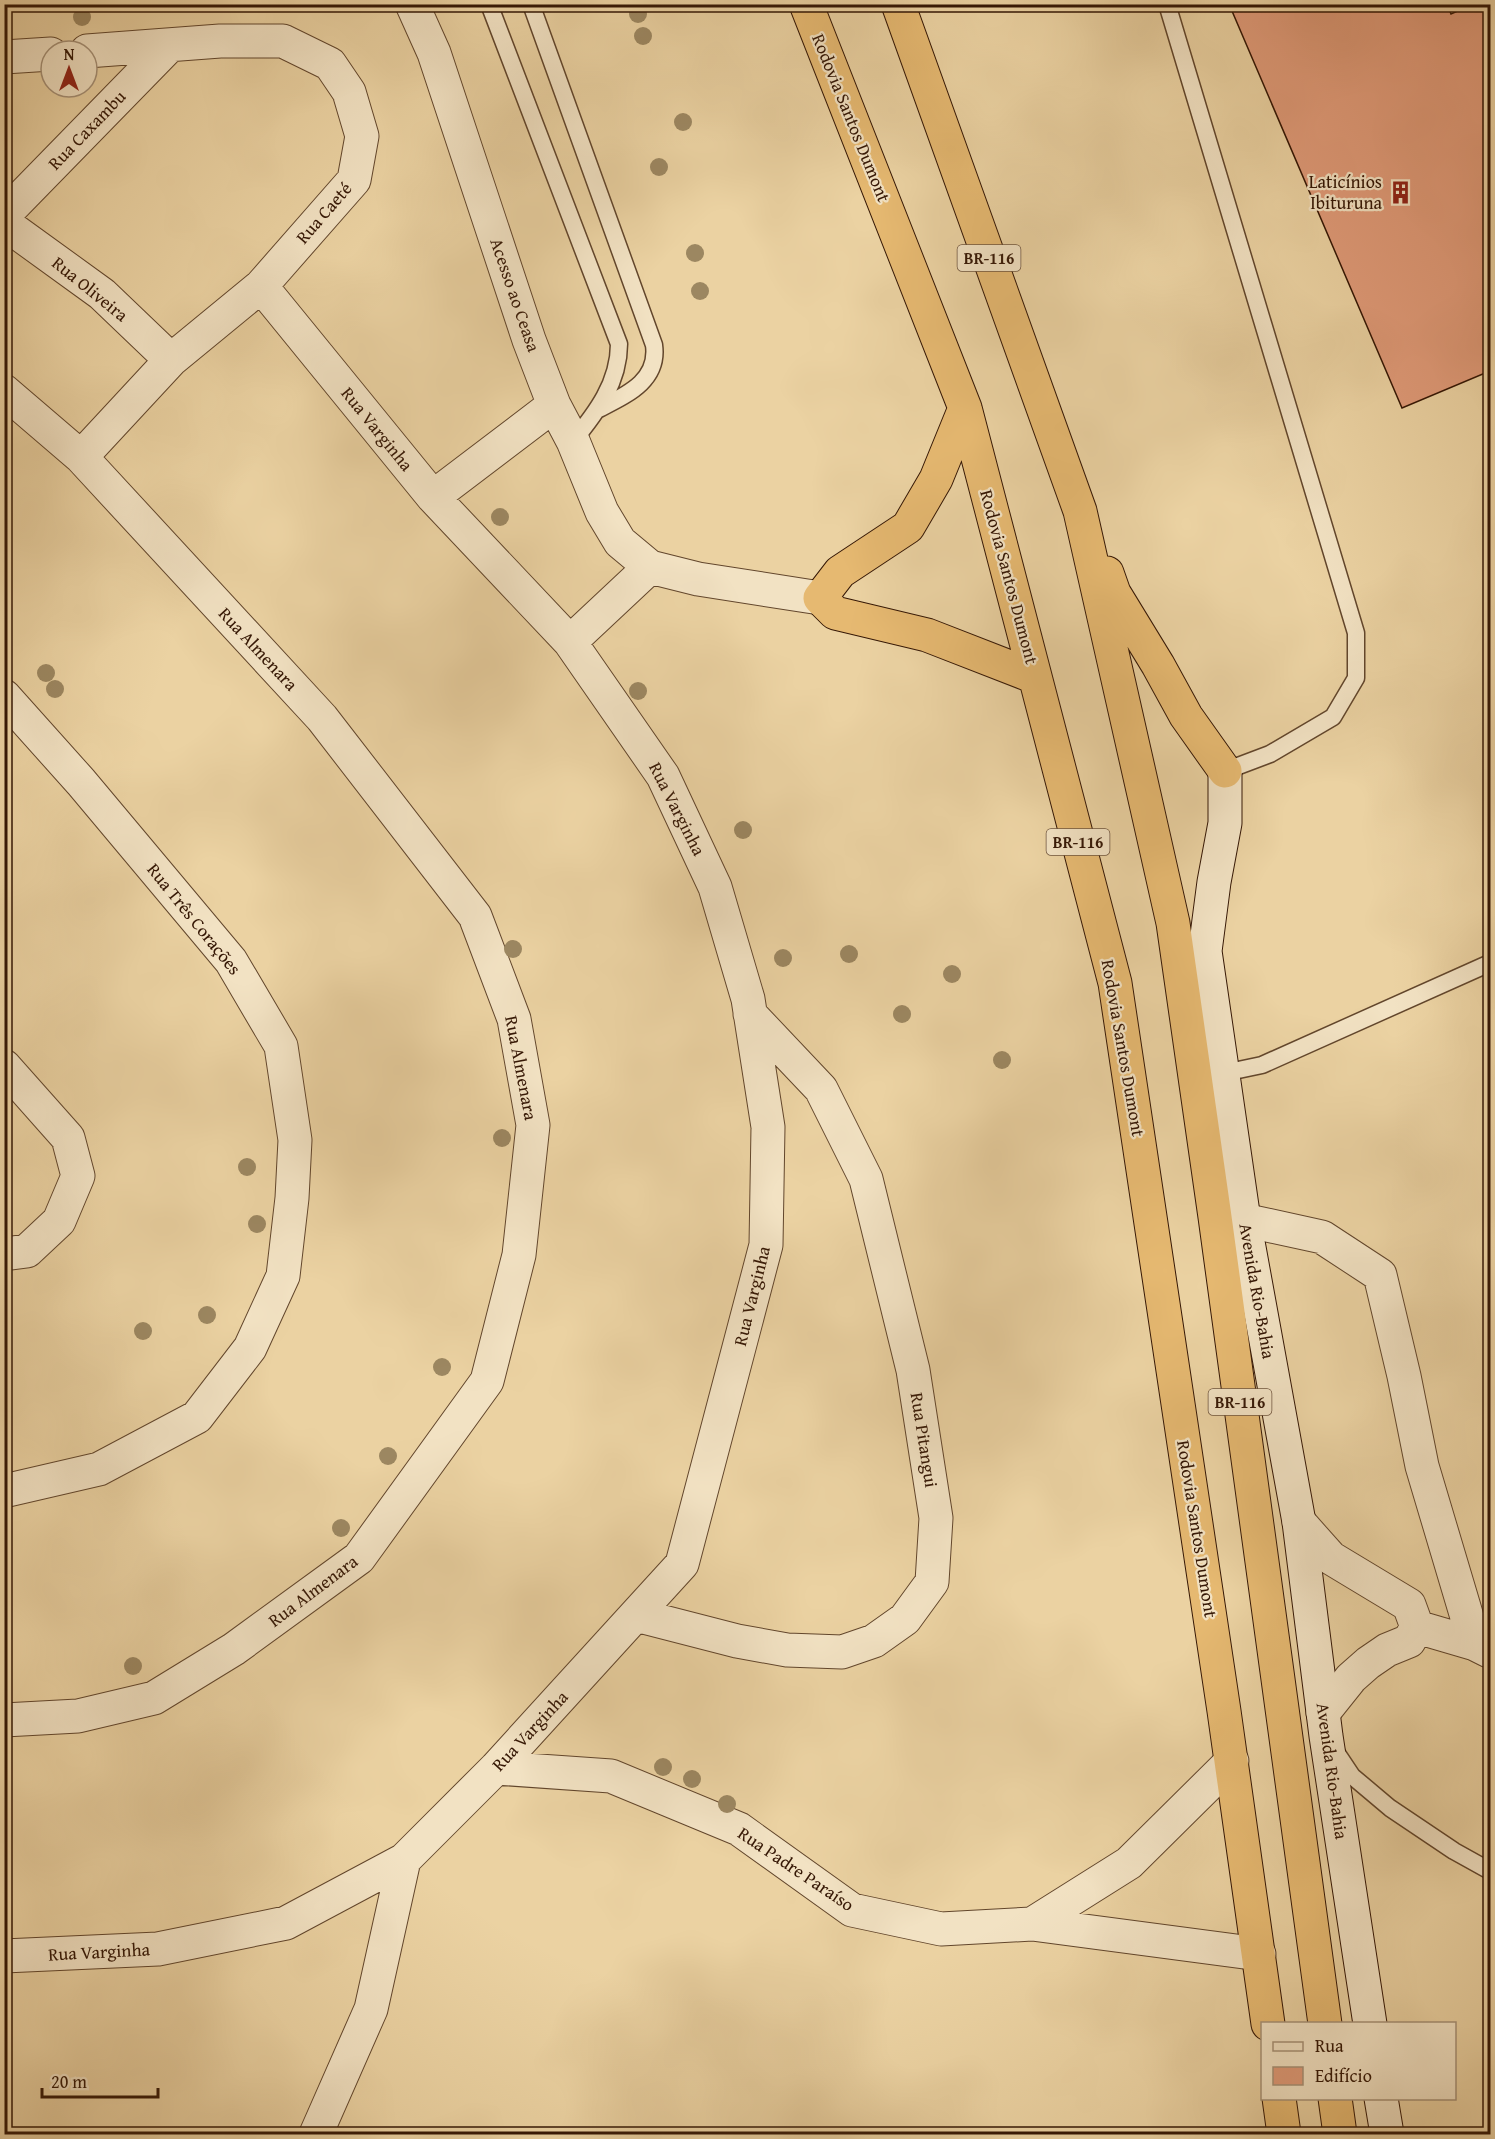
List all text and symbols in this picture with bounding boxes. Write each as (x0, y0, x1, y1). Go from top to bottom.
street label: Rodovia Santos Dumont (805, 30, 898, 207)
north arrow (39, 39, 99, 99)
text: N (64, 42, 75, 66)
street label: Rua Caxambu (41, 83, 132, 176)
place label: Laticínios Ibituruna (1309, 168, 1382, 216)
street label: Rua Caeté (289, 176, 358, 249)
building icon: Laticínios Ibituruna (1387, 179, 1413, 205)
street label: Acesso ao Ceasa (483, 234, 548, 356)
road number: BR-116 (958, 245, 1020, 271)
street label: Rua Oliveira (46, 249, 135, 328)
street label: Rua Varginha (335, 381, 420, 477)
street label: Rodovia Santos Dumont (973, 487, 1046, 668)
street label: Rua Almenara (212, 601, 305, 697)
street label: Rua Varginha (642, 757, 713, 861)
road number: BR-116 (1046, 829, 1110, 855)
street label: Rua Três Corações (141, 857, 248, 980)
street label: Rodovia Santos Dumont (1095, 957, 1152, 1139)
street label: Rua Almenara (498, 1013, 545, 1123)
street label: Avenida Rio-Bahia (1232, 1221, 1283, 1361)
street label: Rua Varginha (726, 1243, 777, 1349)
road number: BR-116 (1208, 1389, 1272, 1415)
street label: Rua Pitangui (904, 1390, 945, 1489)
street label: Rodovia Santos Dumont (1170, 1438, 1225, 1620)
street label: Rua Almenara (262, 1548, 364, 1633)
street label: Rua Varginha (485, 1684, 575, 1777)
street label: Avenida Rio-Bahia (1310, 1701, 1355, 1841)
street label: Rua Padre Paraíso (733, 1820, 860, 1918)
street label: Rua Varginha (47, 1935, 151, 1968)
legend (1261, 2022, 1456, 2100)
text: Rua (1315, 2032, 1344, 2059)
scale bar (42, 2061, 158, 2099)
text: Edifício (1315, 2062, 1372, 2089)
text: 20 m (51, 2068, 87, 2095)

